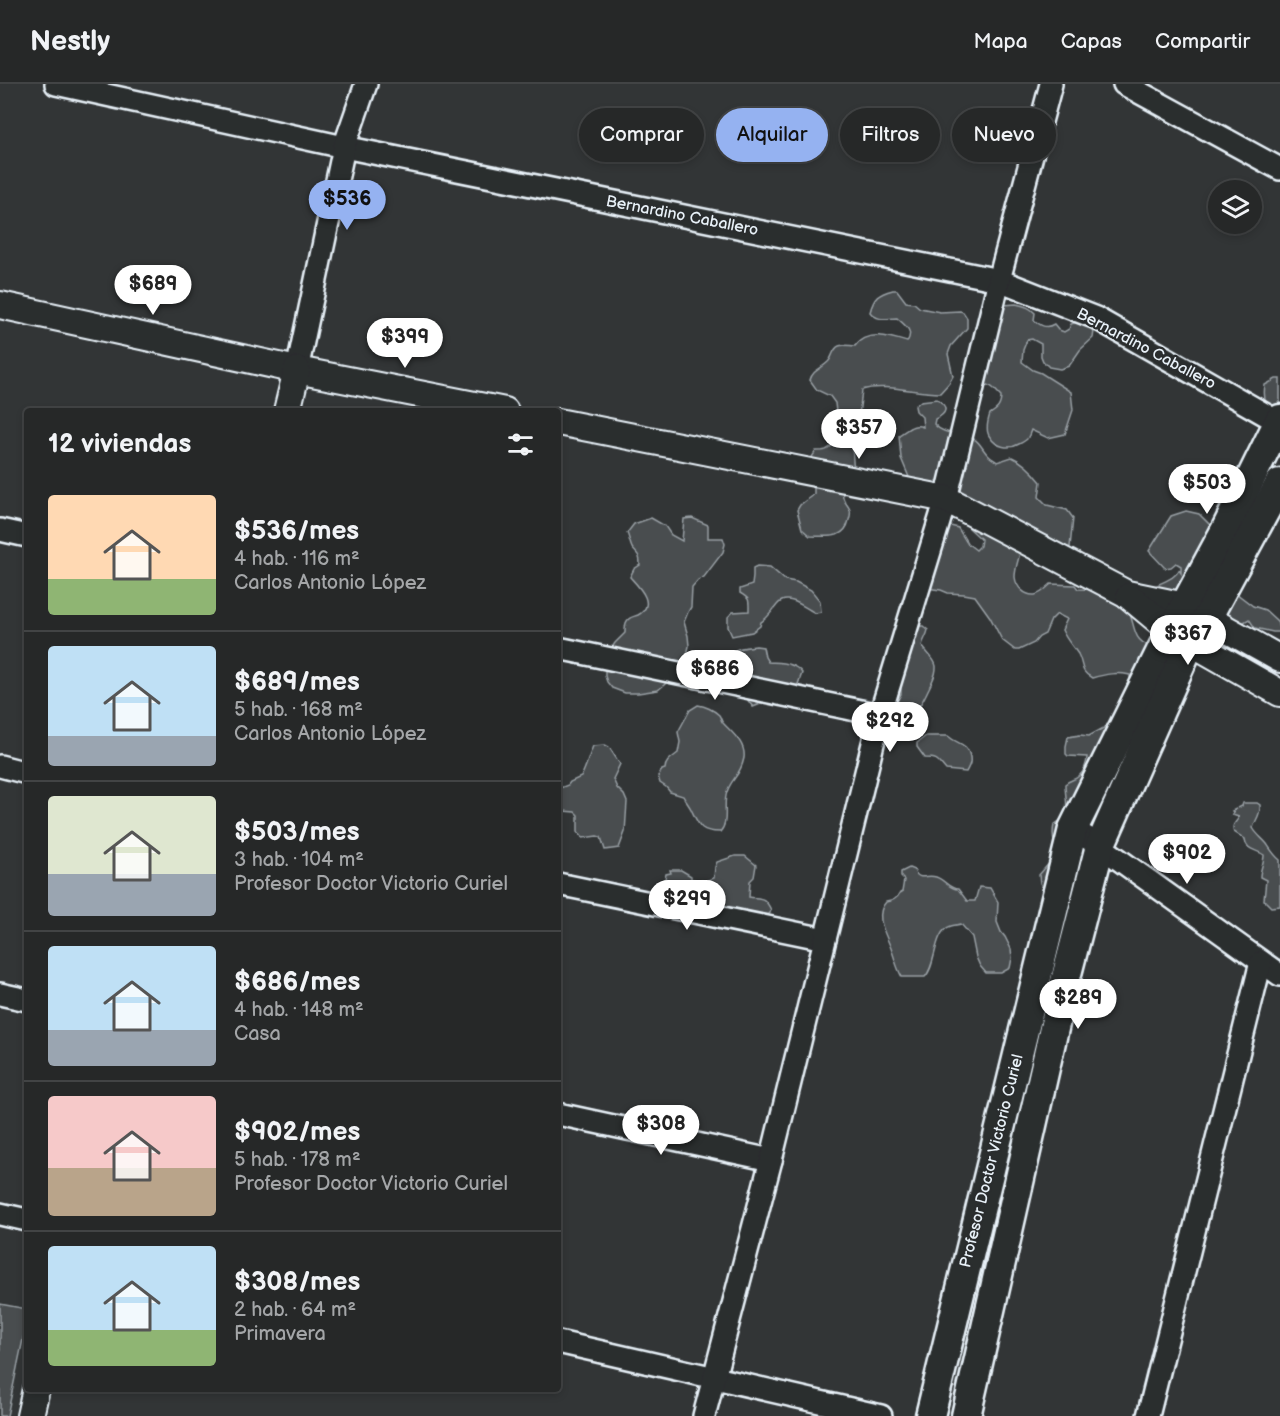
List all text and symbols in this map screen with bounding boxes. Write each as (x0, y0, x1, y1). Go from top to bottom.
text: Nestly (30, 25, 110, 58)
text: Mapa (974, 29, 1028, 54)
text: Capas (1061, 29, 1122, 54)
text: Compartir (1155, 29, 1250, 54)
chip: Comprar (579, 108, 704, 162)
chip: Alquilar (716, 108, 828, 162)
chip: Filtros (840, 108, 940, 162)
chip: Nuevo (952, 108, 1056, 162)
pin: $536 (311, 180, 383, 231)
map controls (1208, 180, 1262, 234)
button: layers (1208, 180, 1262, 234)
text: $536 (323, 187, 371, 211)
street label: Bernardino Caballero (604, 192, 760, 240)
pin: $689 (117, 265, 189, 316)
text: $689 (128, 272, 178, 296)
street label: Bernardino Caballero (1073, 304, 1219, 394)
pin: $399 (369, 318, 441, 369)
text: $399 (381, 325, 429, 349)
pin: $357 (823, 409, 895, 460)
text: $357 (835, 416, 883, 440)
icon: filters (504, 428, 537, 461)
text: 12 viviendas (48, 429, 191, 460)
pin: $503 (1171, 464, 1243, 515)
text: $503 (1183, 471, 1231, 495)
text: $536/mes (234, 516, 359, 547)
icon: home (96, 519, 168, 591)
text: 4 hab. · 116 m² (234, 547, 360, 571)
text: Carlos Antonio López (234, 571, 426, 595)
pin: $367 (1152, 615, 1224, 666)
text: $367 (1164, 622, 1212, 646)
pin: $686 (679, 650, 751, 701)
text: $686 (690, 657, 740, 681)
text: $689/mes (234, 667, 360, 698)
icon: home (96, 670, 168, 742)
text: 5 hab. · 168 m² (234, 698, 363, 722)
pin: $292 (854, 702, 926, 753)
text: $292 (866, 709, 914, 733)
text: Carlos Antonio López (234, 722, 426, 746)
text: $503/mes (234, 817, 360, 848)
icon: home (96, 820, 168, 892)
pin: $902 (1151, 834, 1223, 885)
text: $902 (1162, 841, 1212, 865)
text: 3 hab. · 104 m² (234, 848, 364, 872)
text: Profesor Doctor Victorio Curiel (234, 872, 508, 896)
pin: $299 (651, 880, 723, 931)
text: $299 (663, 887, 711, 911)
text: $686/mes (234, 967, 360, 998)
icon: home (96, 970, 168, 1042)
pin: $289 (1042, 979, 1114, 1030)
text: $289 (1054, 986, 1102, 1010)
text: 4 hab. · 148 m² (234, 998, 364, 1022)
text: Casa (234, 1022, 281, 1046)
street label: Profesor Doctor Victorio Curiel (956, 1052, 1028, 1270)
pin: $308 (625, 1105, 697, 1156)
text: $308 (636, 1112, 686, 1136)
text: $902/mes (234, 1117, 360, 1148)
icon: home (96, 1120, 168, 1192)
text: 5 hab. · 178 m² (234, 1148, 361, 1172)
text: Profesor Doctor Victorio Curiel (234, 1172, 508, 1196)
text: $308/mes (234, 1267, 360, 1298)
icon: home (96, 1270, 168, 1342)
text: 2 hab. · 64 m² (234, 1298, 356, 1322)
text: Primavera (234, 1322, 326, 1346)

